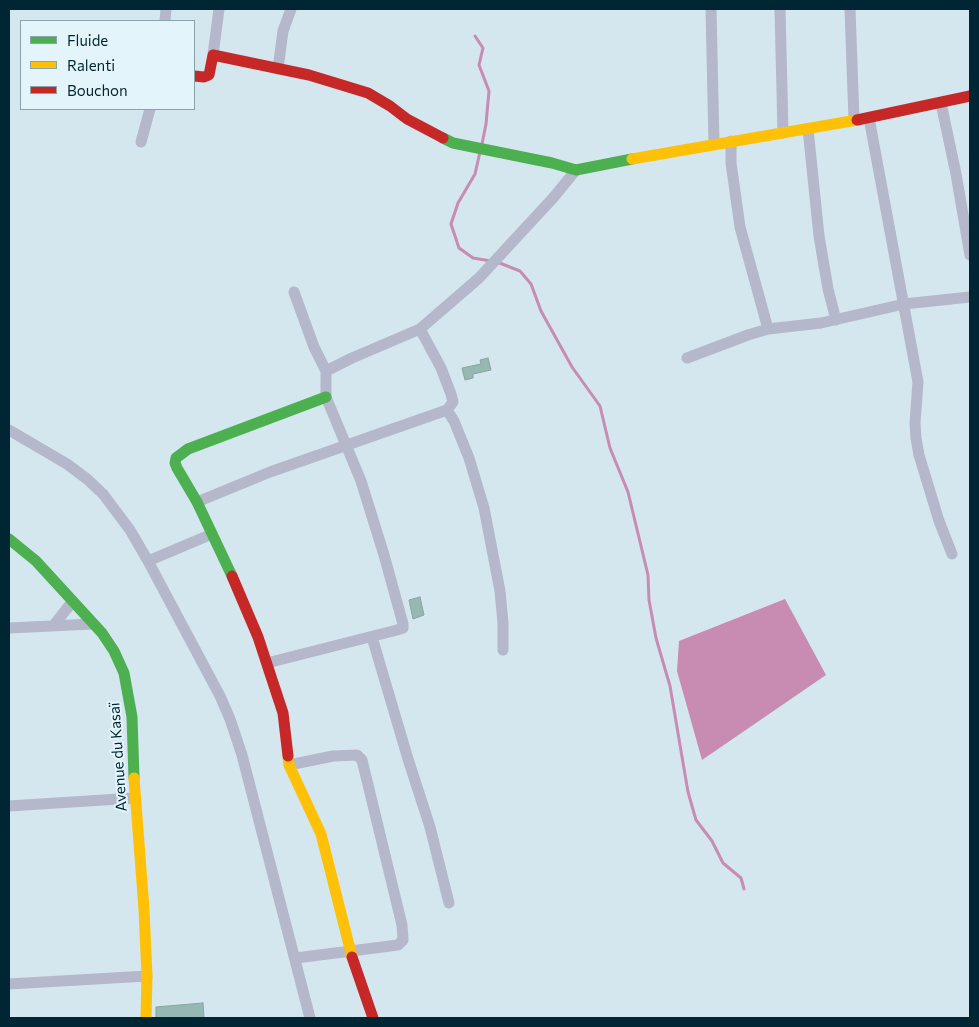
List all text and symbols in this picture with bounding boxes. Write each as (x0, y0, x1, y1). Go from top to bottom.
legend (20, 20, 195, 110)
text: Fluide (67, 31, 108, 49)
text: Ralenti (67, 56, 115, 74)
text: Bouchon (67, 81, 128, 99)
street label: Avenue du Kasaï (105, 702, 131, 812)

